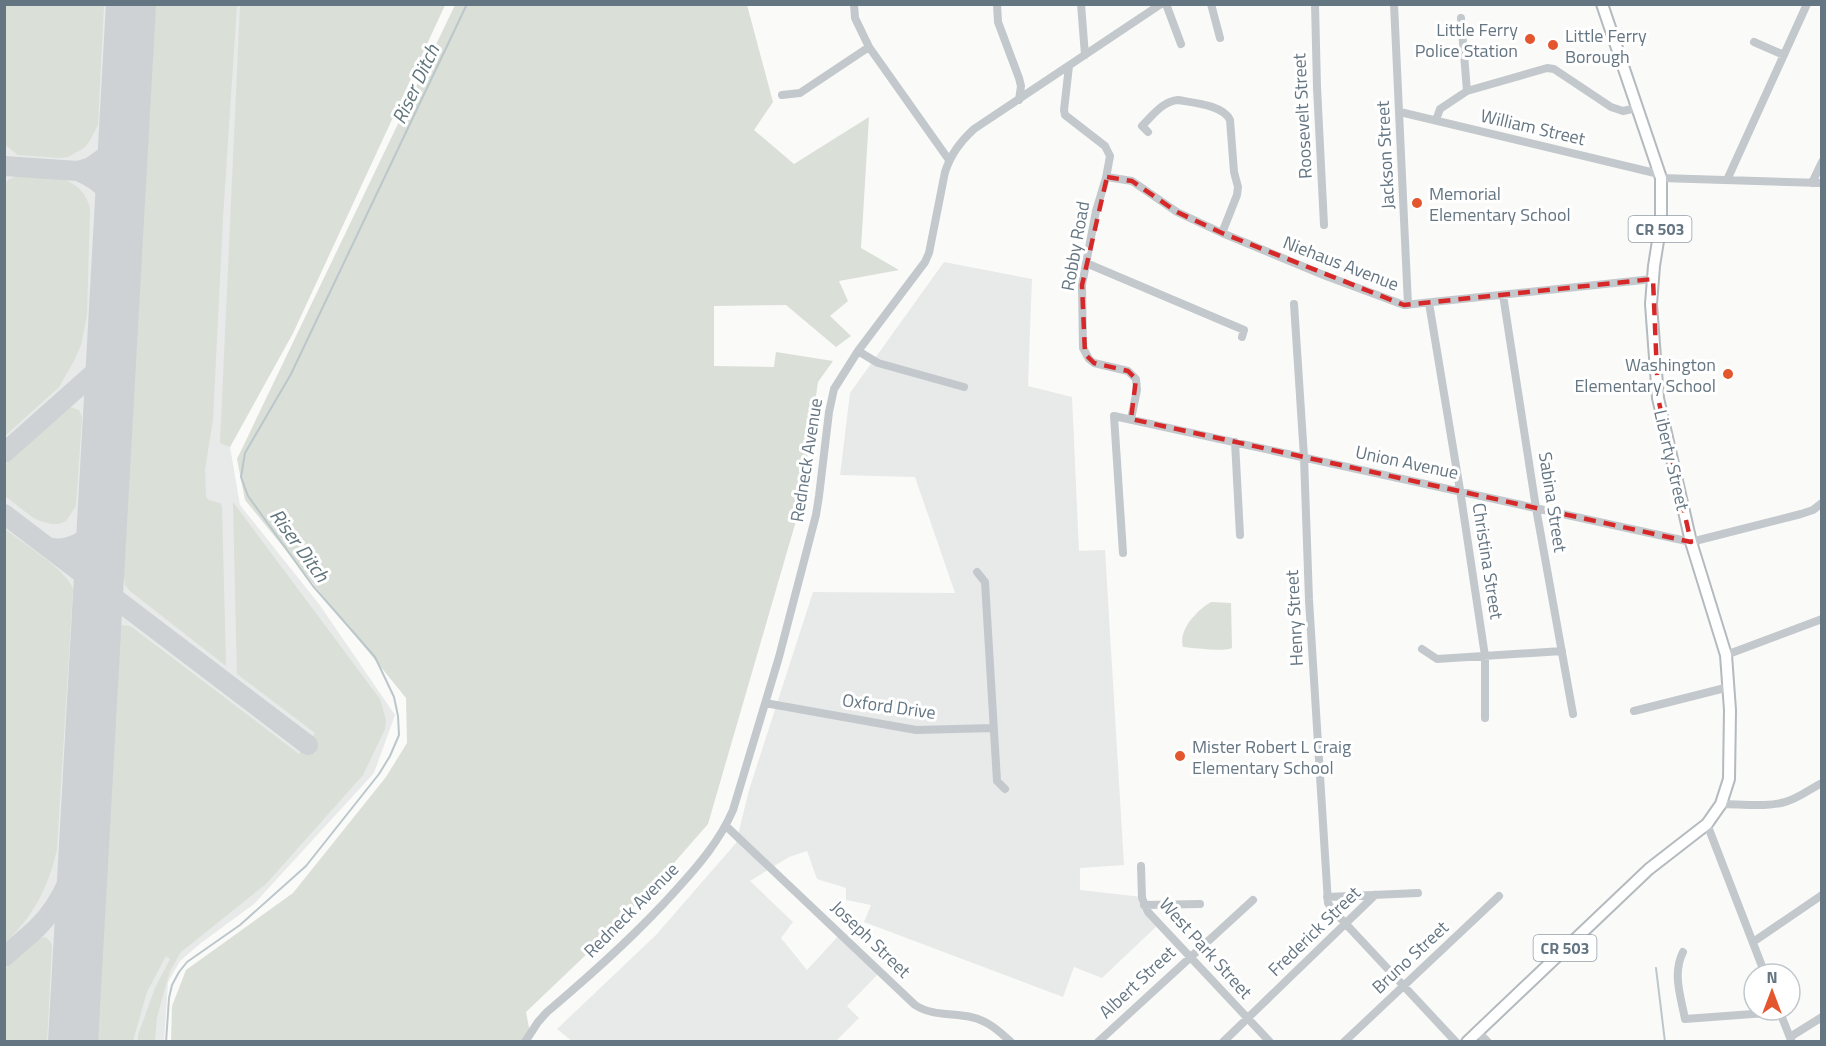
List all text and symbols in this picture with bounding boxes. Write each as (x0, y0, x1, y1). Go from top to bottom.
place label: Little Ferry Police Station (1415, 16, 1518, 64)
place label: Little Ferry Borough (1565, 22, 1647, 70)
marker: Little Ferry Police Station (1523, 32, 1537, 46)
water label: Riser Ditch (383, 38, 447, 129)
marker: Little Ferry Borough (1546, 38, 1560, 52)
street label: Roosevelt Street (1285, 52, 1319, 179)
street label: Jackson Street (1369, 99, 1401, 210)
street label: William Street (1478, 102, 1589, 152)
place label: Memorial Elementary School (1429, 180, 1571, 228)
marker: Memorial Elementary School (1410, 196, 1424, 210)
street label: Robby Road (1054, 199, 1096, 293)
road number: CR 503 (1628, 216, 1692, 242)
street label: Niehaus Avenue (1279, 229, 1403, 297)
place label: Washington Elementary School (1574, 351, 1716, 399)
marker: Washington Elementary School (1721, 367, 1735, 381)
street label: Redneck Avenue (783, 396, 829, 524)
street label: Liberty Street (1647, 407, 1697, 514)
street label: Union Avenue (1353, 438, 1461, 486)
street label: Sabina Street (1532, 450, 1574, 555)
street label: Christina Street (1465, 501, 1511, 622)
water label: Riser Ditch (263, 502, 338, 589)
street label: Henry Street (1278, 569, 1310, 667)
street label: Oxford Drive (840, 686, 938, 726)
place label: Mister Robert L Craig Elementary School (1192, 733, 1351, 781)
marker: Mister Robert L Craig Elementary School (1173, 749, 1187, 763)
street label: Redneck Avenue (577, 856, 685, 964)
street label: Frederick Street (1262, 879, 1367, 982)
street label: West Park Street (1153, 891, 1259, 1005)
street label: Joseph Street (825, 894, 917, 984)
street label: Bruno Street (1366, 914, 1455, 1000)
road number: CR 503 (1534, 935, 1596, 961)
street label: Albert Street (1093, 939, 1182, 1025)
north arrow (1742, 962, 1802, 1022)
text: N (1766, 965, 1778, 989)

